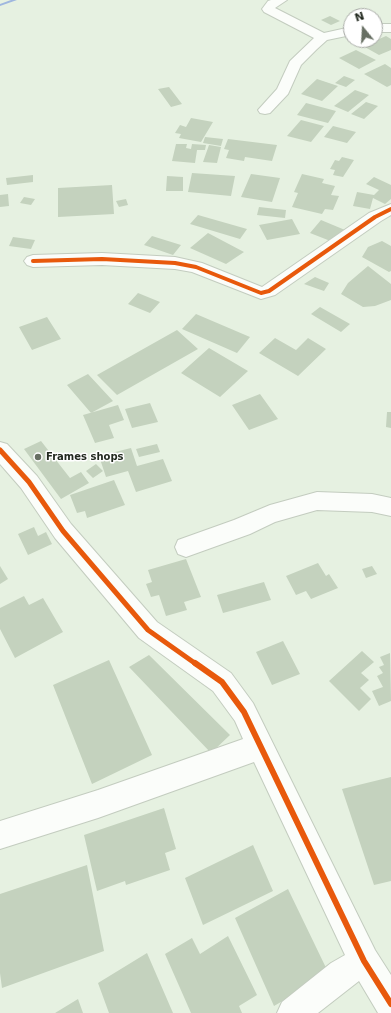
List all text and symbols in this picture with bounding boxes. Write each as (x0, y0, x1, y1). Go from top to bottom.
north arrow (343, 8, 383, 48)
text: N (353, 9, 366, 25)
place label: Frames shops (46, 451, 124, 463)
marker: Frames shops (33, 452, 43, 462)

